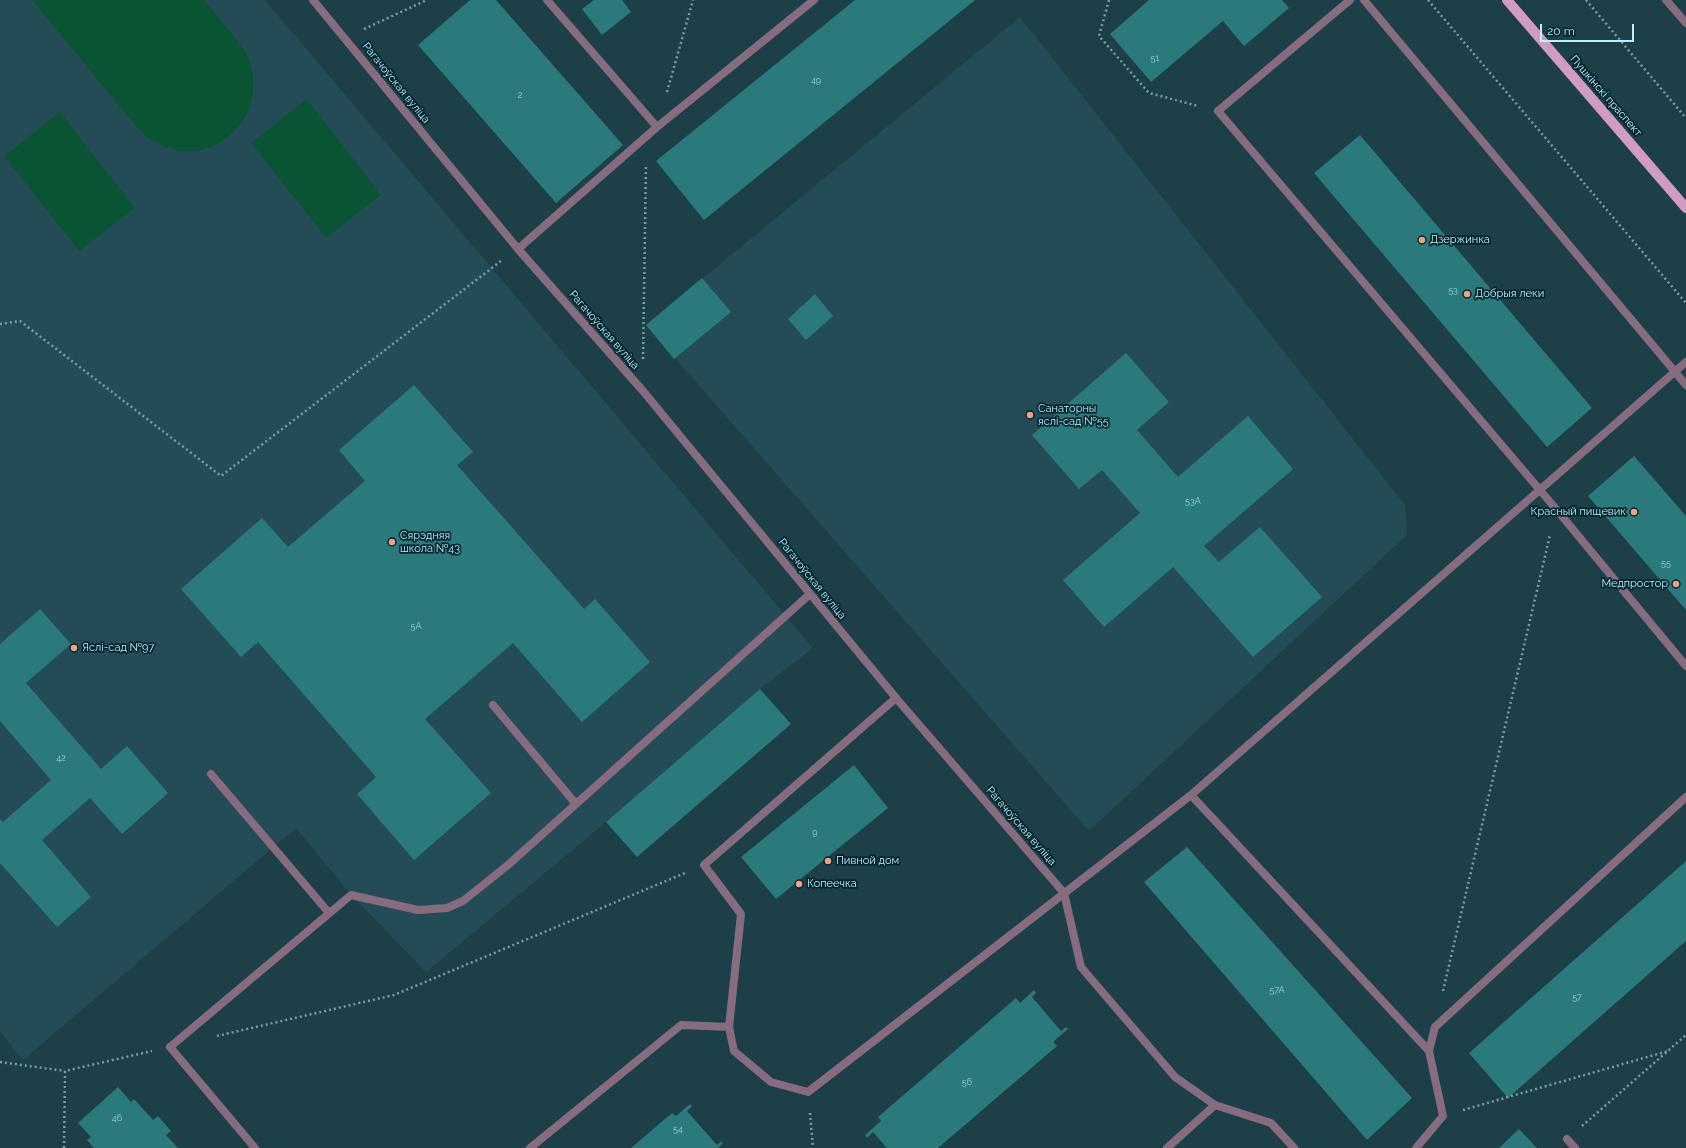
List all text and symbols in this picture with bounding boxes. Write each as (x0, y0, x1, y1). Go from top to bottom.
scale bar (1542, 16, 1636, 42)
text: 20 m (1547, 24, 1575, 38)
street label: Рагачоўская вуліца (359, 40, 433, 126)
house number: 51 (1151, 53, 1159, 63)
street label: Пушкінскі праспект (1567, 53, 1645, 139)
house number: 49 (811, 75, 821, 85)
house number: 2 (518, 90, 522, 100)
place label: Дзержинка (1430, 233, 1490, 247)
marker: Дзержинка (1417, 235, 1427, 245)
house number: 53 (1448, 285, 1458, 295)
place label: Добрыя леки (1475, 287, 1544, 301)
street label: Рагачоўская вуліца (566, 288, 642, 372)
marker: Добрыя леки (1462, 289, 1472, 299)
place label: Санаторны яслі-сад №55 (1038, 402, 1109, 428)
marker: Санаторны яслі-сад №55 (1025, 410, 1035, 420)
house number: 53А (1185, 496, 1201, 506)
place label: Красный пищевик (1531, 505, 1626, 519)
marker: Красный пищевик (1629, 507, 1639, 517)
place label: Сярэдняя школа №43 (400, 529, 460, 555)
street label: Рагачоўская вуліца (775, 536, 849, 622)
marker: Сярэдняя школа №43 (387, 537, 397, 547)
house number: 55 (1661, 558, 1671, 568)
place label: Медпростор (1601, 577, 1668, 591)
marker: Медпростор (1671, 579, 1681, 589)
house number: 5А (411, 621, 421, 631)
place label: Яслі-сад №97 (82, 641, 154, 655)
marker: Яслі-сад №97 (69, 643, 79, 653)
house number: 42 (56, 753, 66, 763)
street label: Рагачоўская вуліца (983, 784, 1059, 868)
house number: 9 (812, 827, 818, 837)
place label: Пивной дом (836, 854, 899, 868)
marker: Пивной дом (823, 856, 833, 866)
place label: Копеечка (807, 877, 857, 891)
marker: Копеечка (794, 879, 804, 889)
house number: 57А (1269, 985, 1285, 995)
house number: 57 (1572, 992, 1582, 1002)
house number: 56 (962, 1077, 972, 1087)
house number: 46 (112, 1113, 122, 1123)
house number: 54 (673, 1124, 683, 1134)

